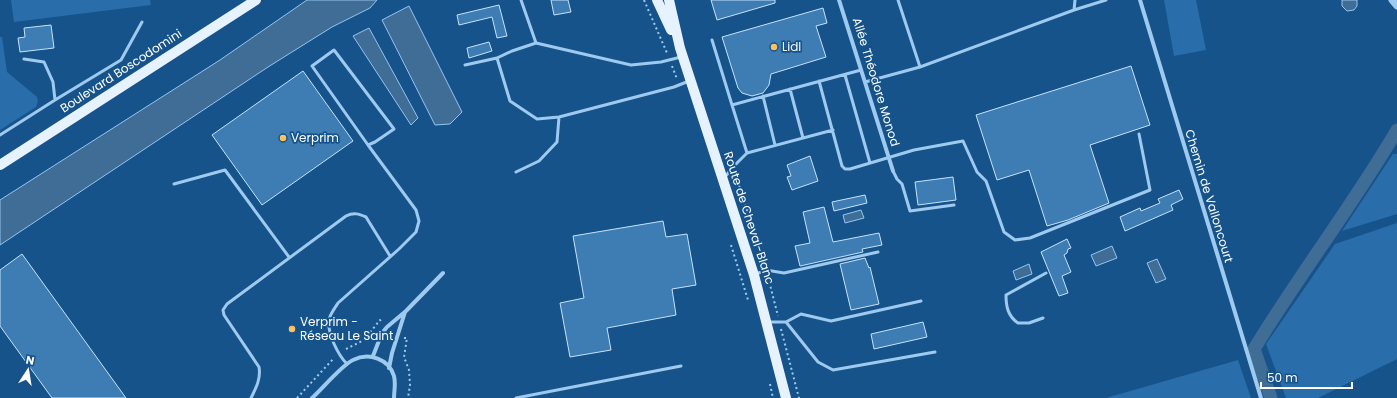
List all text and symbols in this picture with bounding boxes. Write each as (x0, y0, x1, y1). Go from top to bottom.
street label: Allée Théodore Monod (849, 15, 904, 148)
street label: Boulevard Boscodomini (57, 25, 185, 116)
place label: Lidl (782, 38, 801, 55)
marker: Lidl (769, 42, 779, 52)
street label: Chemin de Valloncourt (1181, 127, 1238, 264)
place label: Verprim (291, 129, 339, 146)
marker: Verprim (278, 133, 288, 143)
street label: Route de Cheval-Blanc (720, 149, 779, 286)
place label: Verprim - Réseau Le Saint (300, 313, 393, 344)
marker: Verprim - Réseau Le Saint (287, 324, 297, 334)
north arrow (8, 350, 48, 390)
text: N (24, 352, 36, 369)
scale bar (1261, 364, 1352, 390)
text: 50 m (1267, 369, 1298, 386)

